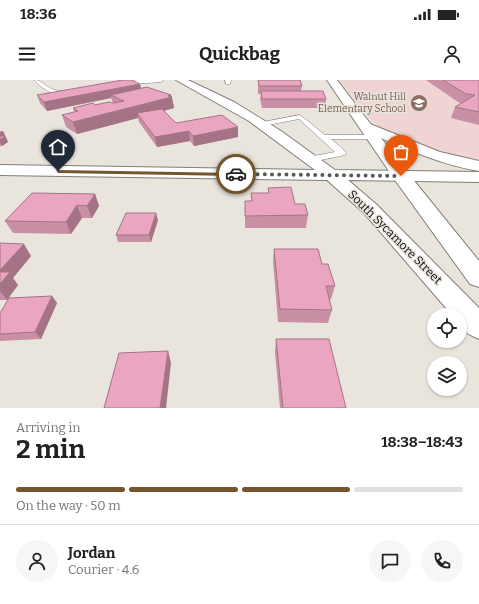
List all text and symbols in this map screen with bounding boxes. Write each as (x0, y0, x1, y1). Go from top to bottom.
text: 18:36 (20, 5, 57, 23)
icon: menu (16, 43, 38, 65)
text: Quickbag (199, 43, 280, 65)
icon: person (441, 43, 463, 65)
place label: Walnut Hill Elementary School (318, 91, 406, 115)
school or university icon: Walnut Hill Elementary School (409, 93, 429, 113)
pin (41, 130, 75, 171)
pin (384, 135, 418, 176)
icon: home (47, 136, 69, 158)
icon: bag (390, 141, 412, 163)
courier (216, 154, 256, 194)
icon: car (225, 163, 247, 185)
street label: South Sycamore Street (345, 187, 445, 287)
map controls (427, 308, 467, 396)
button: locate (427, 308, 467, 348)
button: layers (427, 356, 467, 396)
text: Arriving in (16, 420, 81, 435)
text: 18:38–18:43 (381, 433, 463, 451)
text: 2 min (16, 434, 85, 465)
text: On the way · 50 m (16, 498, 121, 513)
button: person (16, 540, 58, 582)
button: chat (369, 540, 411, 582)
button: phone (421, 540, 463, 582)
text: Jordan (68, 544, 115, 562)
text: Courier · 4.6 (68, 562, 140, 577)

